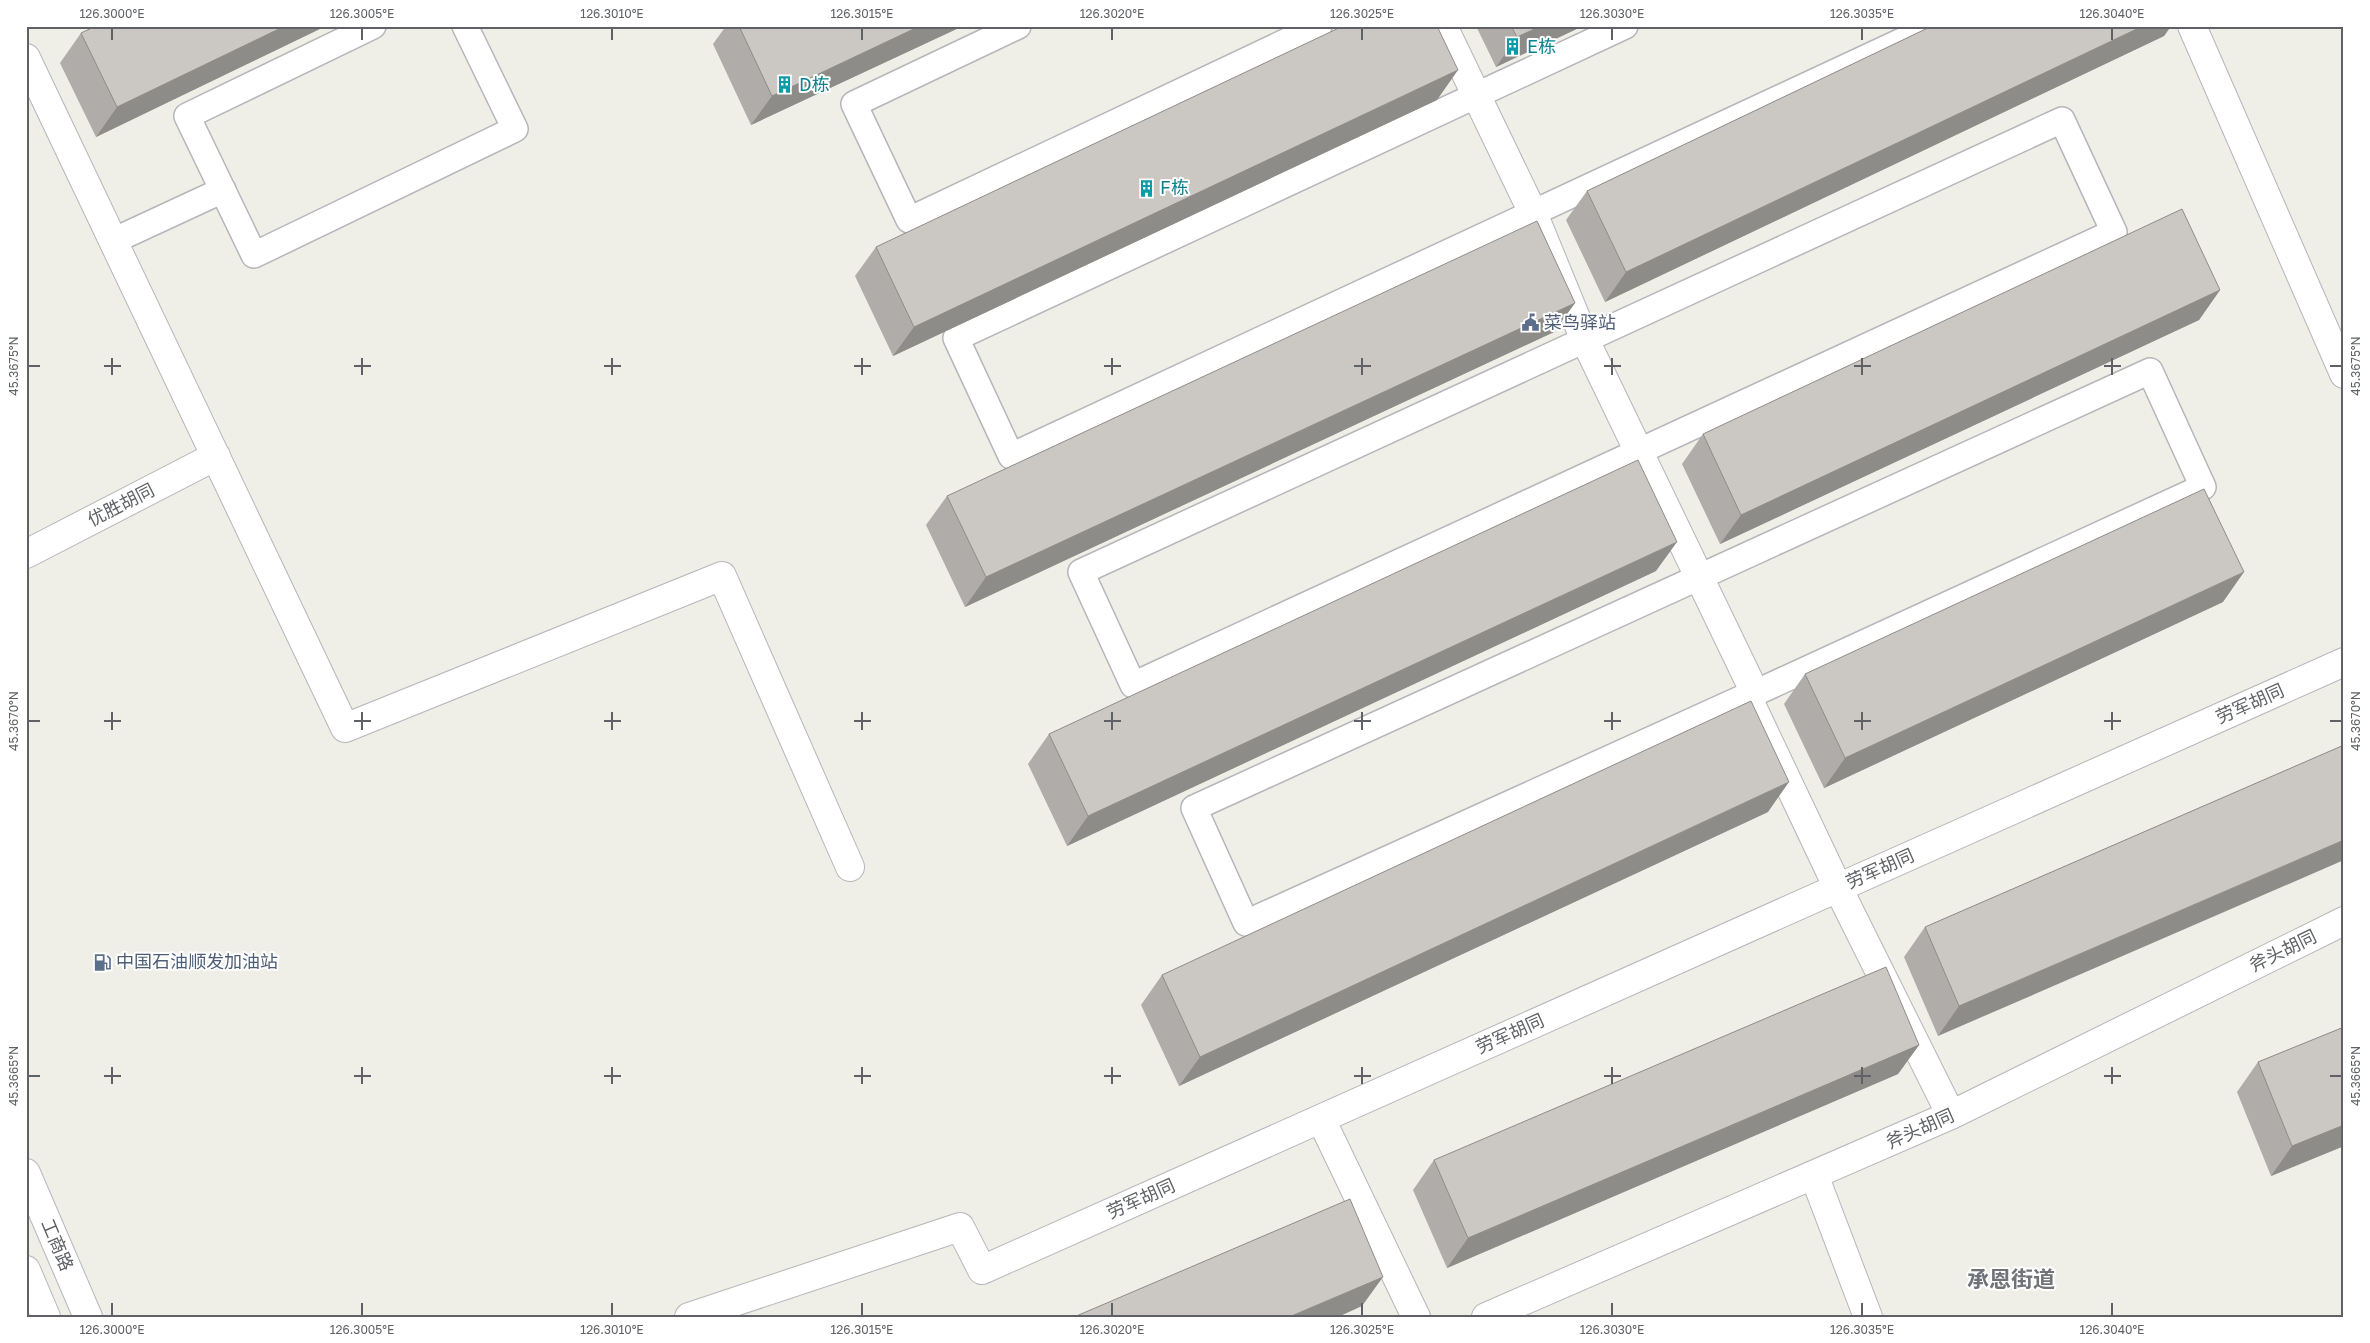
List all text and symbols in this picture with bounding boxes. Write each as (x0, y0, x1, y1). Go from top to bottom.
text: 126.3000°E (80, 6, 144, 21)
text: 126.3005°E (330, 6, 394, 21)
text: 126.3010°E (580, 6, 644, 21)
text: 126.3015°E (831, 6, 893, 21)
text: 126.3020°E (1080, 6, 1144, 21)
text: 126.3025°E (1330, 6, 1394, 21)
text: 126.3030°E (1580, 6, 1644, 21)
text: 126.3035°E (1830, 6, 1894, 21)
text: 126.3040°E (2080, 6, 2144, 21)
place label: E栋 (1527, 35, 1556, 57)
building icon: E栋 (1503, 37, 1523, 57)
place label: D栋 (799, 73, 830, 95)
building icon: D栋 (775, 75, 795, 95)
place label: F栋 (1160, 176, 1189, 198)
building icon: F栋 (1136, 178, 1156, 198)
place label: 菜鸟驿站 (1544, 311, 1616, 333)
public building icon: 菜鸟驿站 (1520, 313, 1540, 333)
text: 45.3675°N (6, 336, 21, 396)
text: 45.3675°N (2348, 336, 2363, 396)
street label: 优胜胡同 (83, 478, 158, 530)
street label: 劳军胡同 (2212, 678, 2287, 728)
text: 45.3670°N (6, 691, 21, 751)
text: 45.3670°N (2348, 691, 2363, 751)
street label: 劳军胡同 (1842, 843, 1917, 893)
street label: 斧头胡同 (2245, 924, 2320, 976)
place label: 中国石油顺发加油站 (116, 950, 278, 972)
fuel station icon: 中国石油顺发加油站 (92, 952, 112, 972)
street label: 劳军胡同 (1472, 1008, 1547, 1058)
text: 45.3665°N (6, 1046, 21, 1106)
text: 45.3665°N (2348, 1046, 2363, 1106)
street label: 斧头胡同 (1882, 1103, 1957, 1153)
street label: 劳军胡同 (1103, 1173, 1178, 1223)
street label: 工商路 (37, 1215, 79, 1274)
district label: 承恩街道 (1967, 1265, 2055, 1292)
text: 126.3000°E (80, 1322, 144, 1337)
text: 126.3005°E (330, 1322, 394, 1337)
text: 126.3010°E (580, 1322, 644, 1337)
text: 126.3015°E (831, 1322, 893, 1337)
text: 126.3020°E (1080, 1322, 1144, 1337)
text: 126.3025°E (1330, 1322, 1394, 1337)
text: 126.3030°E (1580, 1322, 1644, 1337)
text: 126.3035°E (1830, 1322, 1894, 1337)
text: 126.3040°E (2080, 1322, 2144, 1337)

